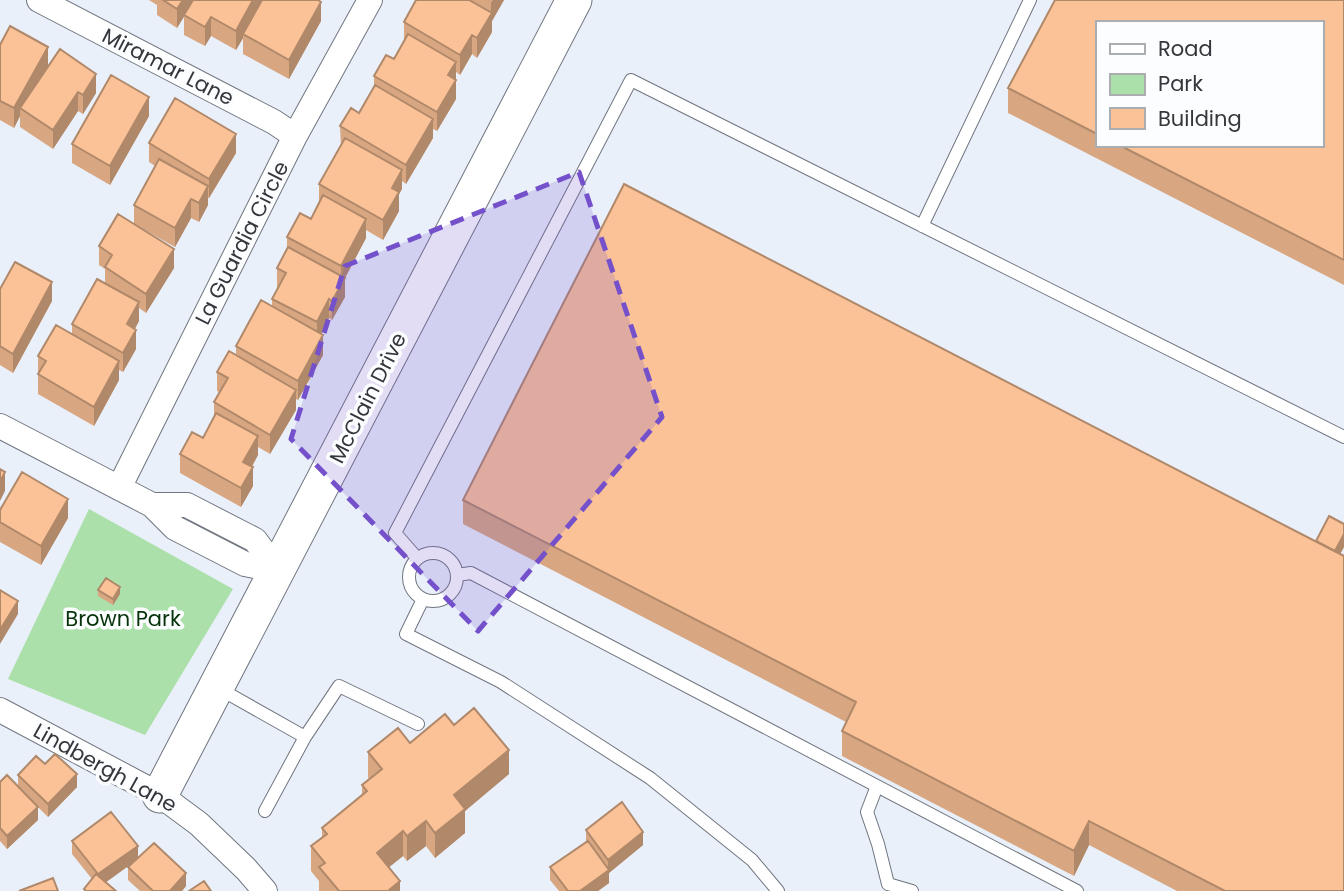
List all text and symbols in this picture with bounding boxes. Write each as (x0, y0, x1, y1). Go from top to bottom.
street label: Miramar Lane (97, 21, 239, 112)
legend (1096, 21, 1323, 147)
text: Road (1158, 34, 1213, 63)
text: Park (1158, 69, 1203, 98)
text: Building (1158, 104, 1242, 133)
street label: La Guardia Circle (188, 156, 295, 330)
street label: McClain Drive (322, 327, 413, 468)
park label: Brown Park (65, 604, 181, 633)
street label: Lindbergh Lane (28, 716, 182, 819)

